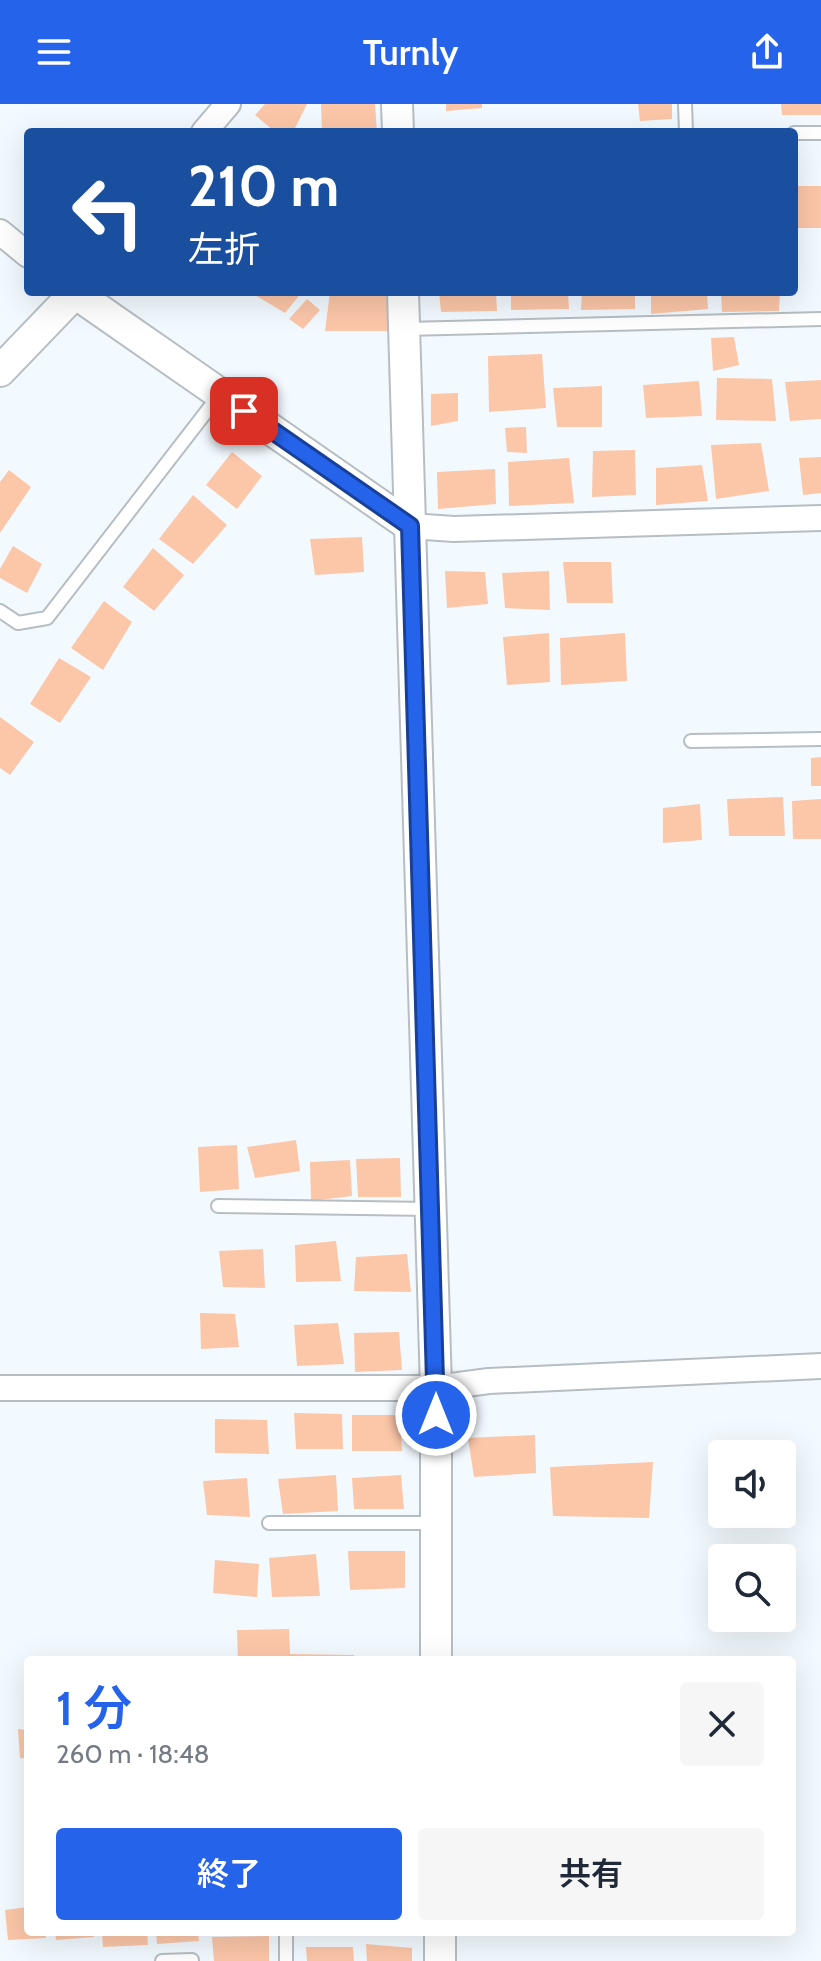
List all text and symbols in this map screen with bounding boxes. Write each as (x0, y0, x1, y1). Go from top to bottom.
icon: menu (32, 30, 76, 74)
text: Turnly (363, 30, 458, 74)
icon: share (745, 30, 789, 74)
text: 210 m (188, 152, 339, 220)
icon: left (56, 160, 160, 264)
text: 左折 (188, 227, 260, 271)
pin (210, 377, 278, 445)
icon: arrive (222, 389, 266, 433)
position arrow (394, 1373, 478, 1457)
map controls (708, 1440, 796, 1632)
button: sound (708, 1440, 796, 1528)
button: search (708, 1544, 796, 1632)
text: 1 分 (56, 1679, 132, 1737)
button: close (680, 1682, 764, 1766)
text: 260 m · 18:48 (56, 1738, 210, 1770)
button: 終了 (56, 1828, 402, 1920)
button: 共有 (418, 1828, 764, 1920)

